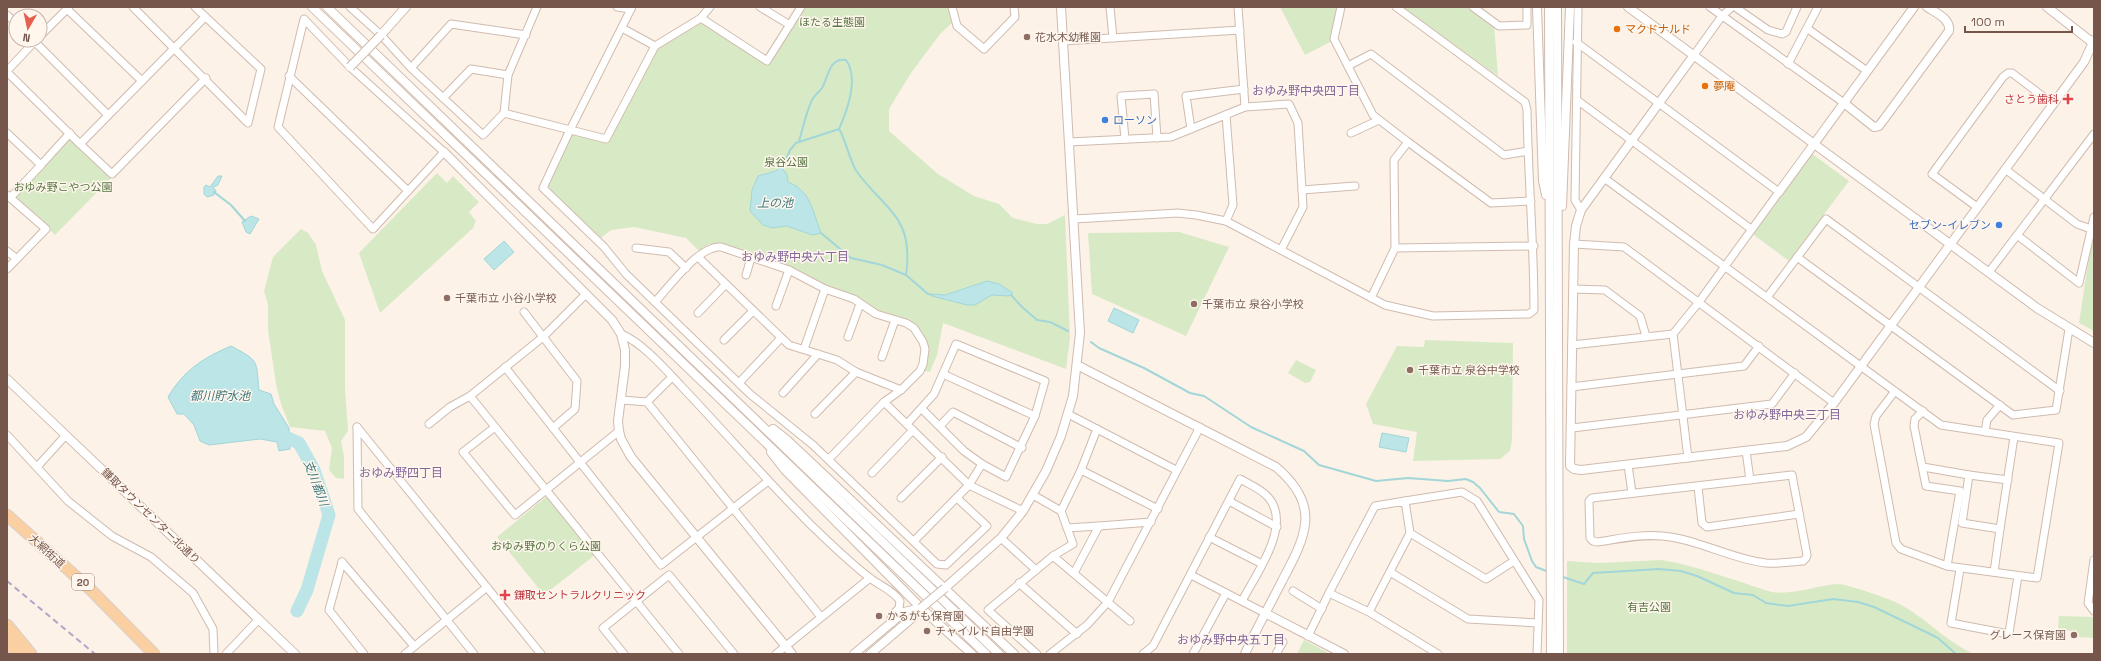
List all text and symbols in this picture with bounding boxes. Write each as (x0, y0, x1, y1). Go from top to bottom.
north arrow (8, 8, 48, 48)
scale bar (1965, 8, 2072, 34)
text: 100 m (1971, 14, 2005, 30)
park label: ほたる生態園 (799, 15, 865, 29)
place label: マクドナルド (1625, 22, 1691, 36)
marker: マクドナルド (1612, 24, 1622, 34)
text: N (22, 30, 31, 45)
place label: 花水木幼稚園 (1035, 30, 1101, 44)
marker: 花水木幼稚園 (1022, 32, 1032, 42)
place label: 夢庵 (1713, 79, 1735, 93)
marker: 夢庵 (1700, 81, 1710, 91)
district label: おゆみ野中央四丁目 (1252, 83, 1360, 99)
place label: さとう歯科 (2004, 92, 2059, 106)
marker: さとう歯科 (2062, 93, 2074, 105)
place label: ローソン (1113, 113, 1157, 127)
marker: ローソン (1100, 115, 1110, 125)
park label: 泉谷公園 (764, 155, 808, 169)
park label: おゆみ野こやつ公園 (14, 180, 113, 194)
water label: 上の池 (757, 195, 794, 211)
place label: セブン-イレブン (1909, 218, 1991, 232)
marker: セブン-イレブン (1994, 220, 2004, 230)
district label: おゆみ野中央六丁目 (741, 249, 849, 265)
place label: 千葉市立 小谷小学校 (455, 291, 557, 305)
marker: 千葉市立 小谷小学校 (442, 293, 452, 303)
place label: 千葉市立 泉谷小学校 (1202, 297, 1304, 311)
marker: 千葉市立 泉谷小学校 (1189, 299, 1199, 309)
place label: 千葉市立 泉谷中学校 (1418, 363, 1520, 377)
marker: 千葉市立 泉谷中学校 (1405, 365, 1415, 375)
water label: 都川貯水池 (190, 388, 251, 404)
district label: おゆみ野中央三丁目 (1733, 407, 1841, 423)
water label: 支川都川 (300, 458, 333, 510)
street label: 鎌取タウンセンター北通り (99, 465, 203, 567)
district label: おゆみ野四丁目 (359, 465, 443, 481)
street label: 大網街道 (26, 531, 68, 571)
park label: おゆみ野のりくら公園 (491, 539, 601, 553)
road number: 20 (72, 574, 94, 590)
place label: 鎌取セントラルクリニック (514, 588, 646, 602)
marker: 鎌取セントラルクリニック (499, 589, 511, 601)
park label: 有吉公園 (1627, 600, 1671, 614)
place label: かるがも保育園 (887, 609, 964, 623)
marker: かるがも保育園 (874, 611, 884, 621)
place label: チャイルド自由学園 (935, 624, 1034, 638)
marker: チャイルド自由学園 (922, 626, 932, 636)
place label: グレース保育園 (1990, 628, 2066, 642)
marker: グレース保育園 (2069, 630, 2079, 640)
district label: おゆみ野中央五丁目 (1177, 632, 1285, 648)

